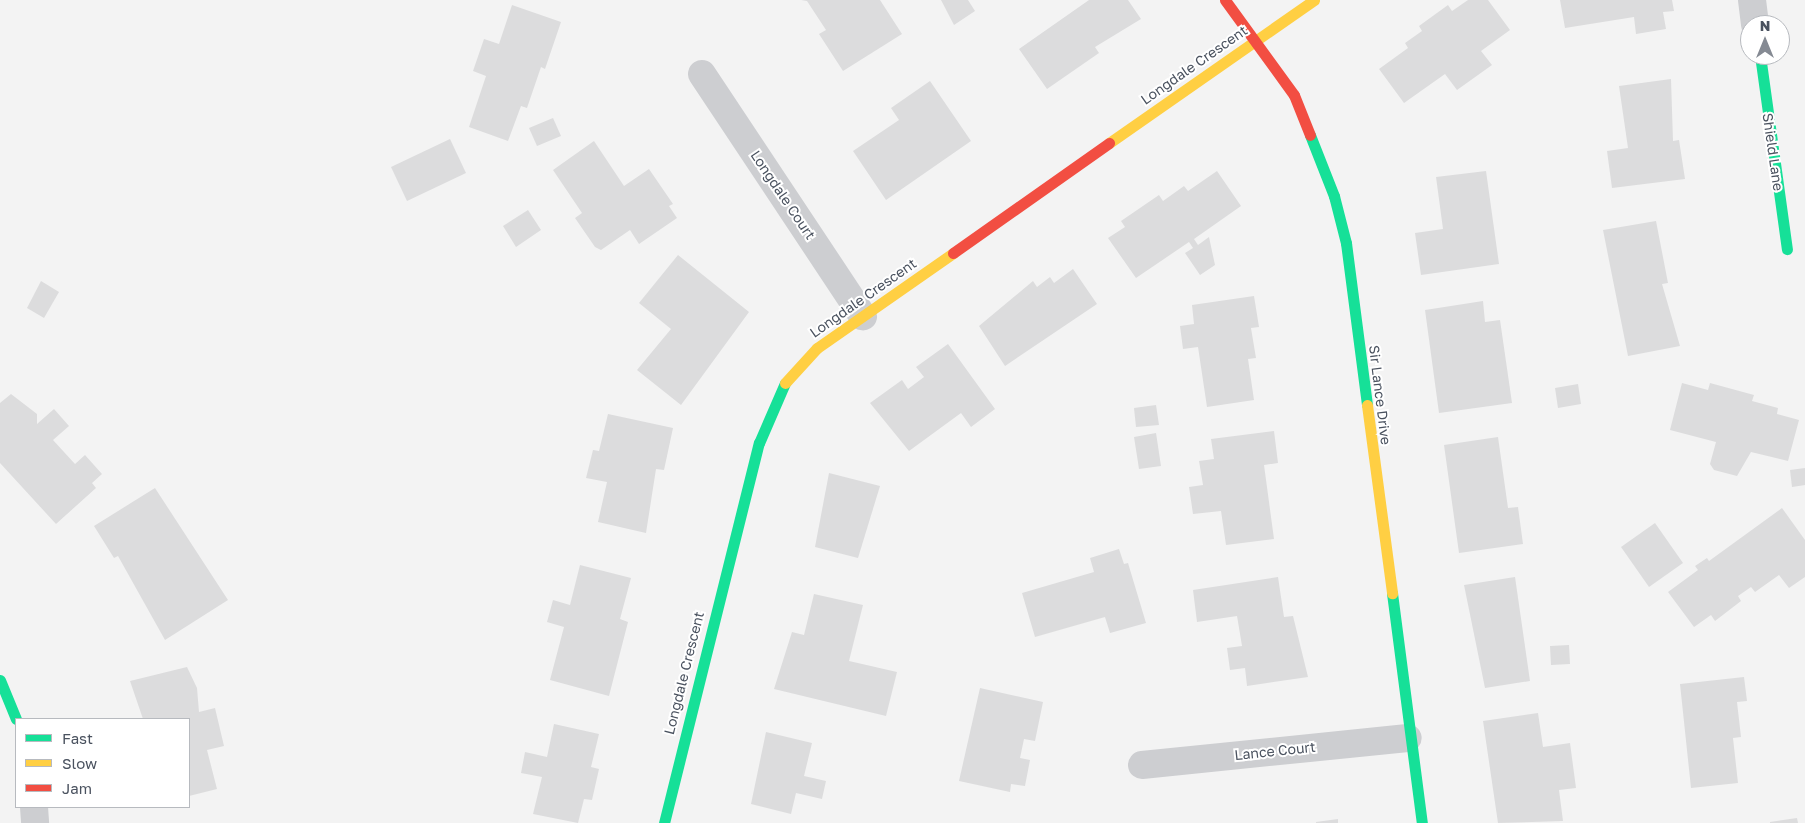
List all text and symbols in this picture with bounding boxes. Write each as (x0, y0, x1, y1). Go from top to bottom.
north arrow (1740, 15, 1790, 65)
text: N (1760, 17, 1770, 34)
street label: Longdale Crescent (1138, 22, 1250, 108)
street label: Shield Lane (1759, 112, 1787, 192)
street label: Longdale Court (747, 147, 819, 243)
street label: Longdale Crescent (807, 255, 919, 341)
street label: Sir Lance Drive (1366, 344, 1394, 446)
street label: Longdale Crescent (661, 610, 707, 736)
legend (15, 718, 190, 808)
text: Fast (62, 729, 93, 747)
street label: Lance Court (1234, 738, 1316, 764)
text: Slow (62, 754, 97, 772)
text: Jam (62, 779, 92, 797)

